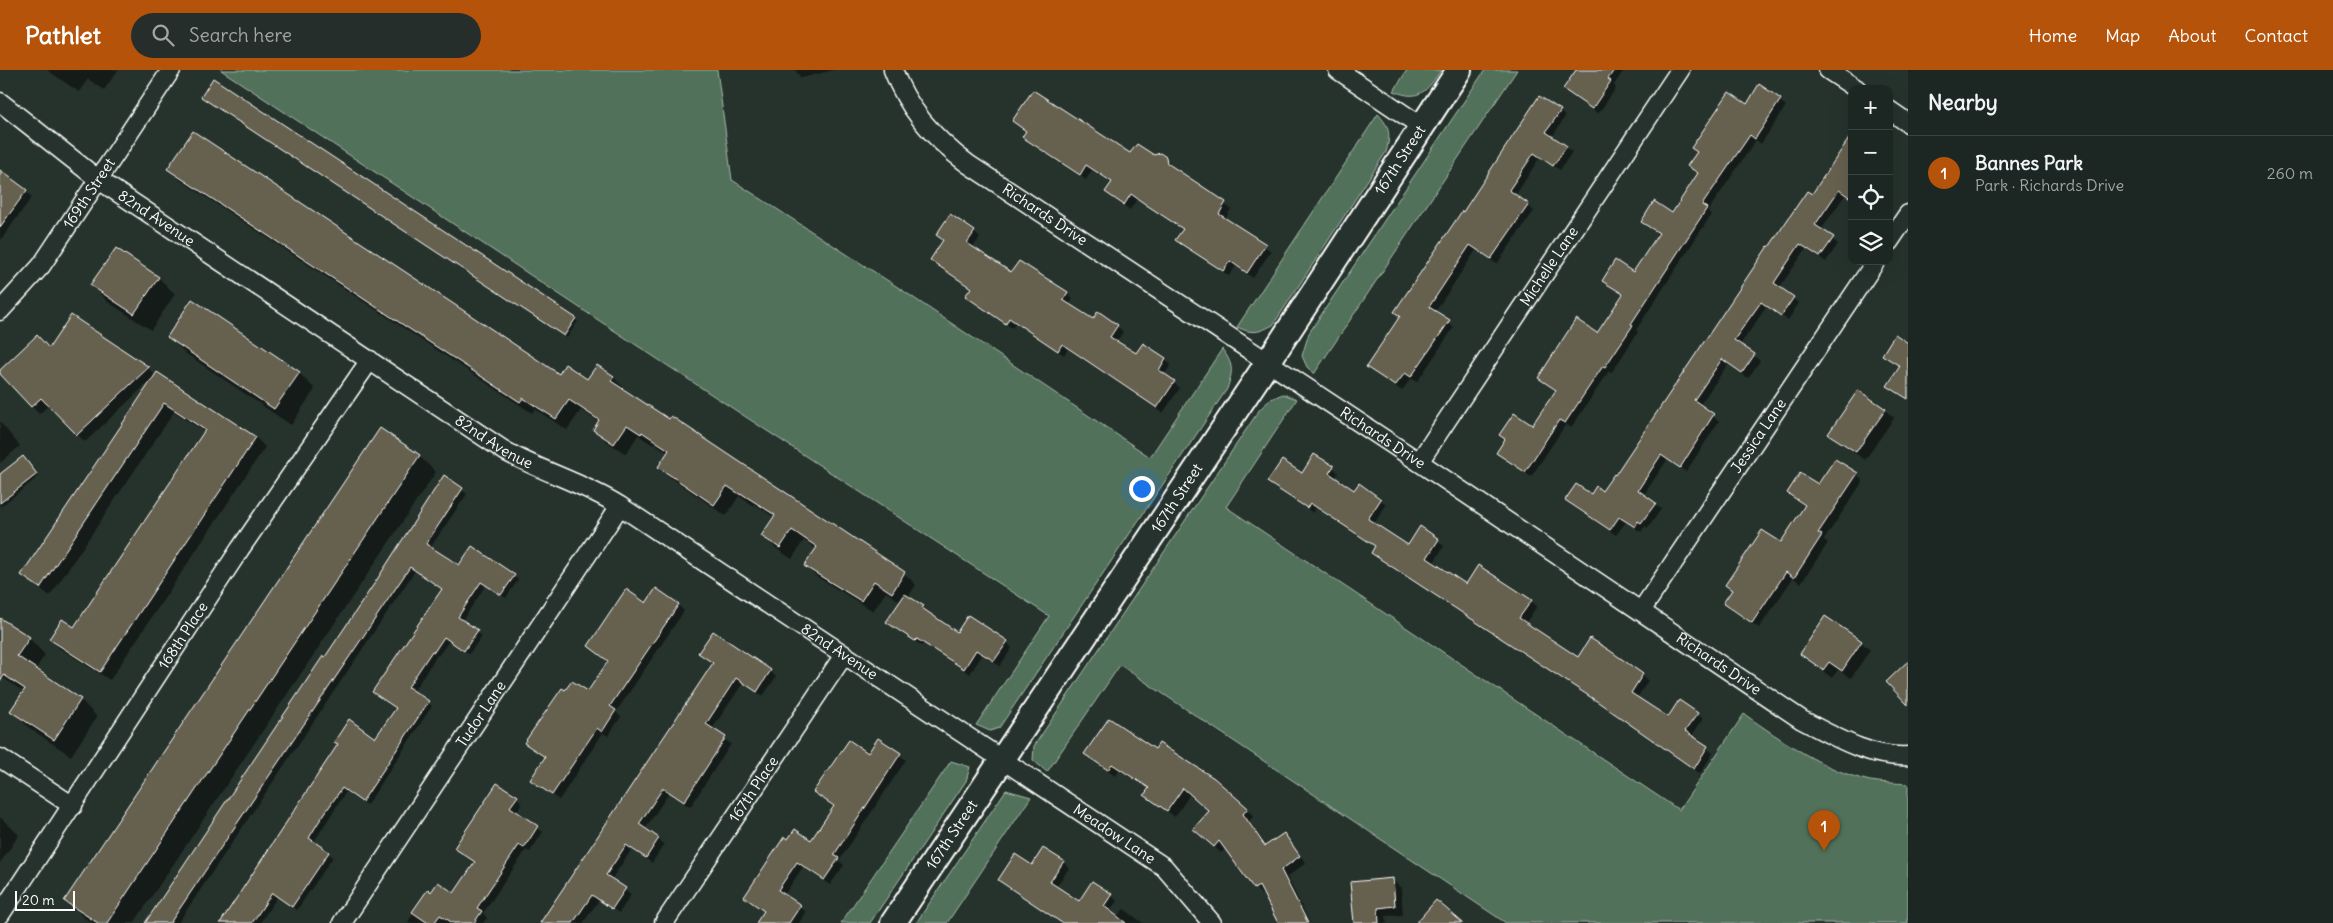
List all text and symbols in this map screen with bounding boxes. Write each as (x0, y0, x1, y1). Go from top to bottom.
search box (131, 13, 481, 58)
text: Pathlet (25, 20, 101, 50)
icon: search (149, 21, 177, 49)
text: Search here (189, 23, 292, 47)
text: Home (2029, 24, 2077, 47)
text: Map (2105, 24, 2140, 47)
text: About (2168, 24, 2216, 47)
text: Contact (2244, 24, 2308, 47)
map controls (1848, 85, 1893, 265)
button: + (1848, 85, 1893, 130)
text: Nearby (1928, 89, 1998, 116)
street label: 167th Street (1370, 121, 1429, 198)
button: − (1848, 130, 1893, 175)
text: Bannes Park (1975, 151, 2083, 175)
street label: 169th Street (59, 154, 119, 232)
text: 1 (1941, 163, 1947, 183)
text: 260 m (2267, 163, 2313, 183)
button: locate (1848, 175, 1893, 220)
text: Park · Richards Drive (1975, 175, 2124, 195)
street label: Richards Drive (999, 179, 1091, 249)
street label: 82nd Avenue (115, 185, 199, 250)
button: layers (1848, 220, 1893, 265)
street label: Michelle Lane (1515, 223, 1582, 310)
street label: Jessica Lane (1726, 395, 1790, 476)
street label: Richards Drive (1337, 402, 1429, 473)
street label: 82nd Avenue (451, 410, 536, 473)
street label: 167th Street (1147, 460, 1207, 536)
your location (1129, 476, 1155, 502)
street label: 168th Place (154, 598, 212, 673)
street label: 82nd Avenue (798, 619, 882, 683)
street label: Richards Drive (1673, 628, 1765, 699)
street label: Tudor Lane (452, 677, 510, 751)
street label: 167th Place (724, 752, 782, 826)
street label: 167th Street (922, 796, 981, 873)
street label: Meadow Lane (1070, 799, 1159, 868)
pin: 1 (1808, 810, 1840, 851)
scale bar (15, 888, 75, 911)
text: 20 m (22, 891, 55, 909)

